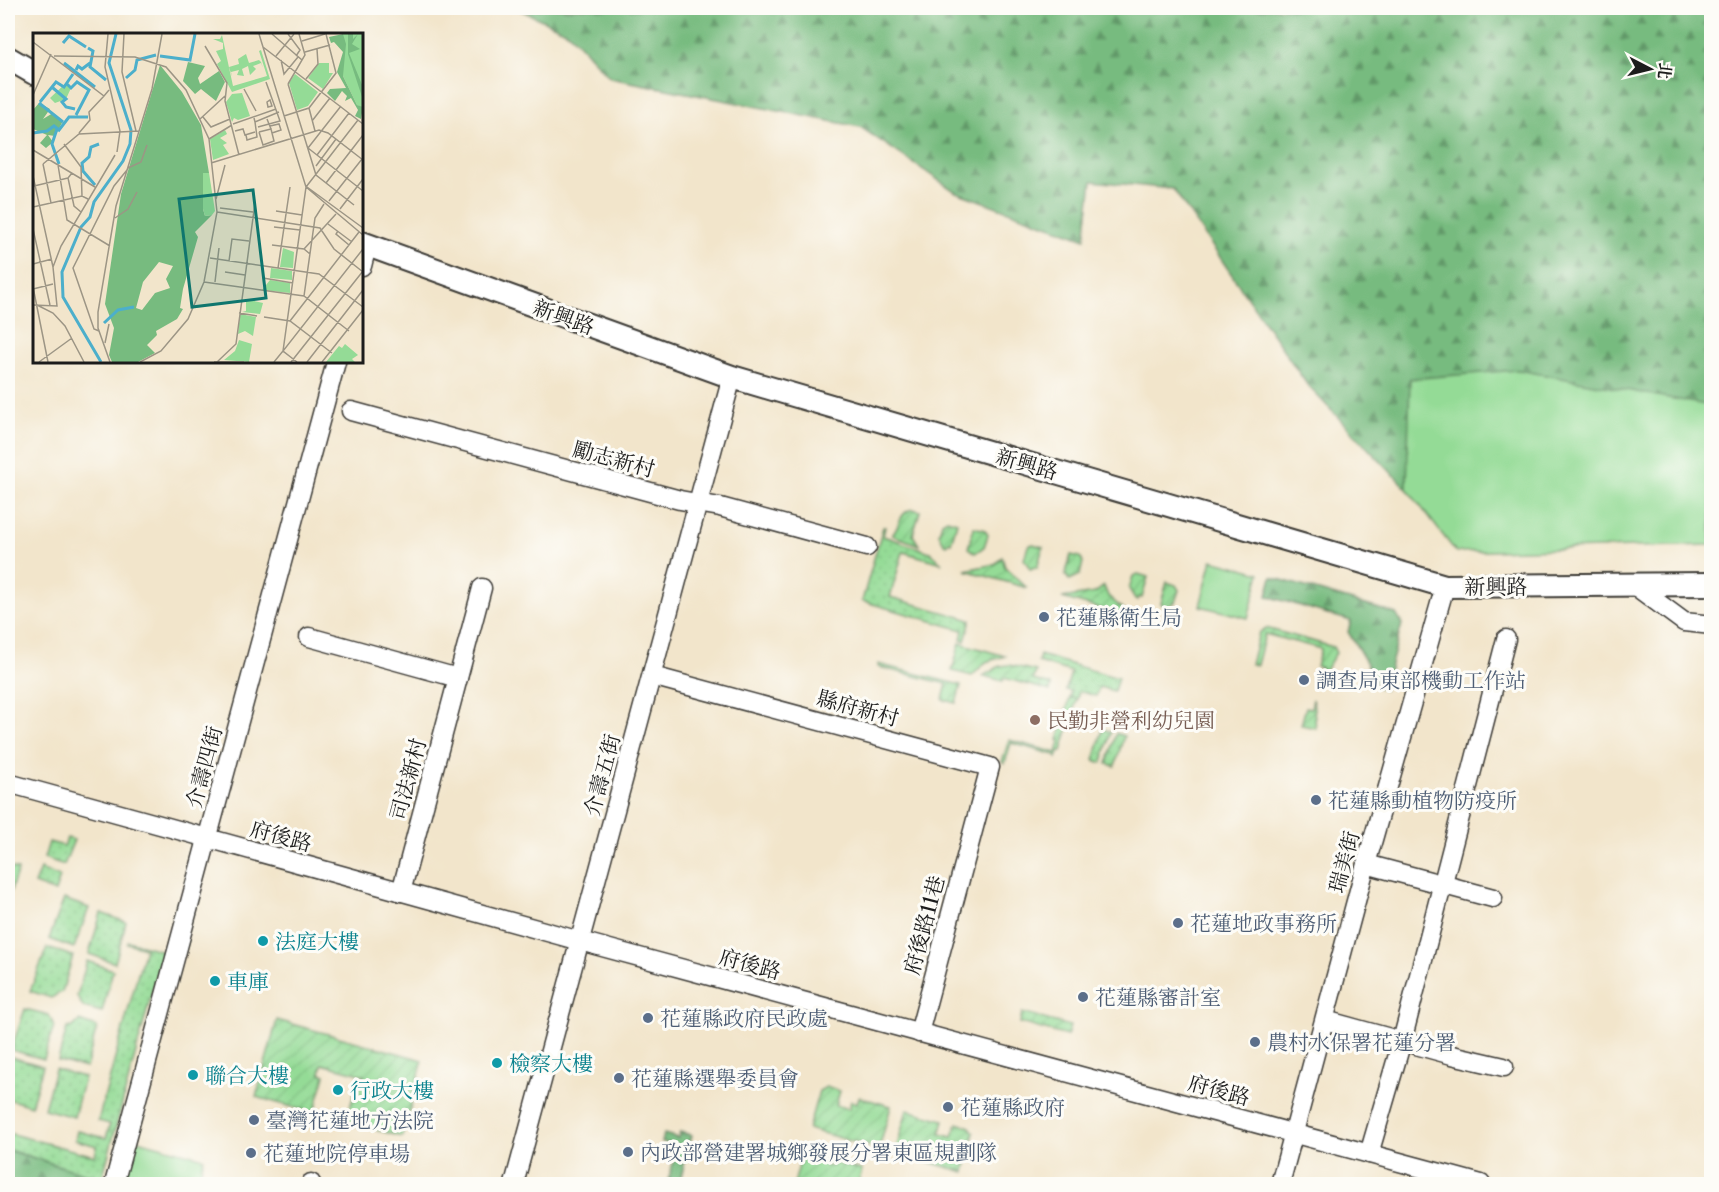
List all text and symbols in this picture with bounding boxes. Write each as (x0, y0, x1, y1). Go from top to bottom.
inset map (33, 33, 363, 363)
north arrow (1620, 39, 1680, 99)
text: 北 (1654, 62, 1676, 80)
street label: 新興路 (530, 294, 598, 340)
street label: 勵志新村 (570, 436, 658, 482)
street label: 新興路 (993, 443, 1061, 485)
street label: 新興路 (1465, 574, 1528, 599)
place label: 花蓮縣衛生局 (1056, 605, 1182, 630)
marker: 花蓮縣衛生局 (1037, 610, 1051, 624)
place label: 調查局東部機動工作站 (1316, 668, 1526, 693)
marker: 調查局東部機動工作站 (1297, 673, 1311, 687)
street label: 縣府新村 (814, 685, 902, 731)
place label: 民勤非營利幼兒園 (1047, 708, 1215, 733)
marker: 民勤非營利幼兒園 (1028, 713, 1042, 727)
street label: 介壽四街 (181, 723, 227, 811)
street label: 介壽五街 (579, 731, 625, 819)
street label: 司法新村 (385, 735, 431, 823)
place label: 花蓮縣動植物防疫所 (1328, 788, 1517, 813)
marker: 花蓮縣動植物防疫所 (1309, 793, 1323, 807)
street label: 府後路 (247, 816, 315, 856)
street label: 瑞美街 (1324, 828, 1364, 896)
street label: 府後路11巷 (899, 873, 949, 977)
place label: 花蓮地政事務所 (1190, 911, 1337, 936)
marker: 花蓮地政事務所 (1171, 916, 1185, 930)
place label: 法庭大樓 (275, 929, 359, 954)
marker: 法庭大樓 (256, 934, 270, 948)
street label: 府後路 (716, 944, 784, 984)
place label: 車庫 (227, 969, 269, 994)
marker: 車庫 (208, 974, 222, 988)
place label: 花蓮縣審計室 (1095, 985, 1221, 1010)
marker: 花蓮縣審計室 (1076, 990, 1090, 1004)
place label: 花蓮縣政府民政處 (660, 1006, 828, 1031)
marker: 花蓮縣政府民政處 (641, 1011, 655, 1025)
place label: 農村水保署花蓮分署 (1267, 1030, 1456, 1055)
marker: 農村水保署花蓮分署 (1248, 1035, 1262, 1049)
place label: 檢察大樓 (509, 1051, 593, 1076)
marker: 檢察大樓 (490, 1056, 504, 1070)
place label: 聯合大樓 (205, 1063, 289, 1088)
place label: 花蓮縣選舉委員會 (631, 1066, 799, 1091)
marker: 聯合大樓 (186, 1068, 200, 1082)
street label: 府後路 (1185, 1070, 1253, 1110)
marker: 花蓮縣選舉委員會 (612, 1071, 626, 1085)
place label: 行政大樓 (350, 1078, 434, 1103)
marker: 行政大樓 (331, 1083, 345, 1097)
place label: 花蓮縣政府 (960, 1095, 1065, 1120)
marker: 花蓮縣政府 (941, 1100, 955, 1114)
place label: 臺灣花蓮地方法院 (266, 1108, 434, 1133)
marker: 臺灣花蓮地方法院 (247, 1113, 261, 1127)
place label: 內政部營建署城鄉發展分署東區規劃隊 (640, 1140, 997, 1165)
place label: 花蓮地院停車場 (263, 1141, 410, 1166)
marker: 內政部營建署城鄉發展分署東區規劃隊 (621, 1145, 635, 1159)
marker: 花蓮地院停車場 (244, 1146, 258, 1160)

